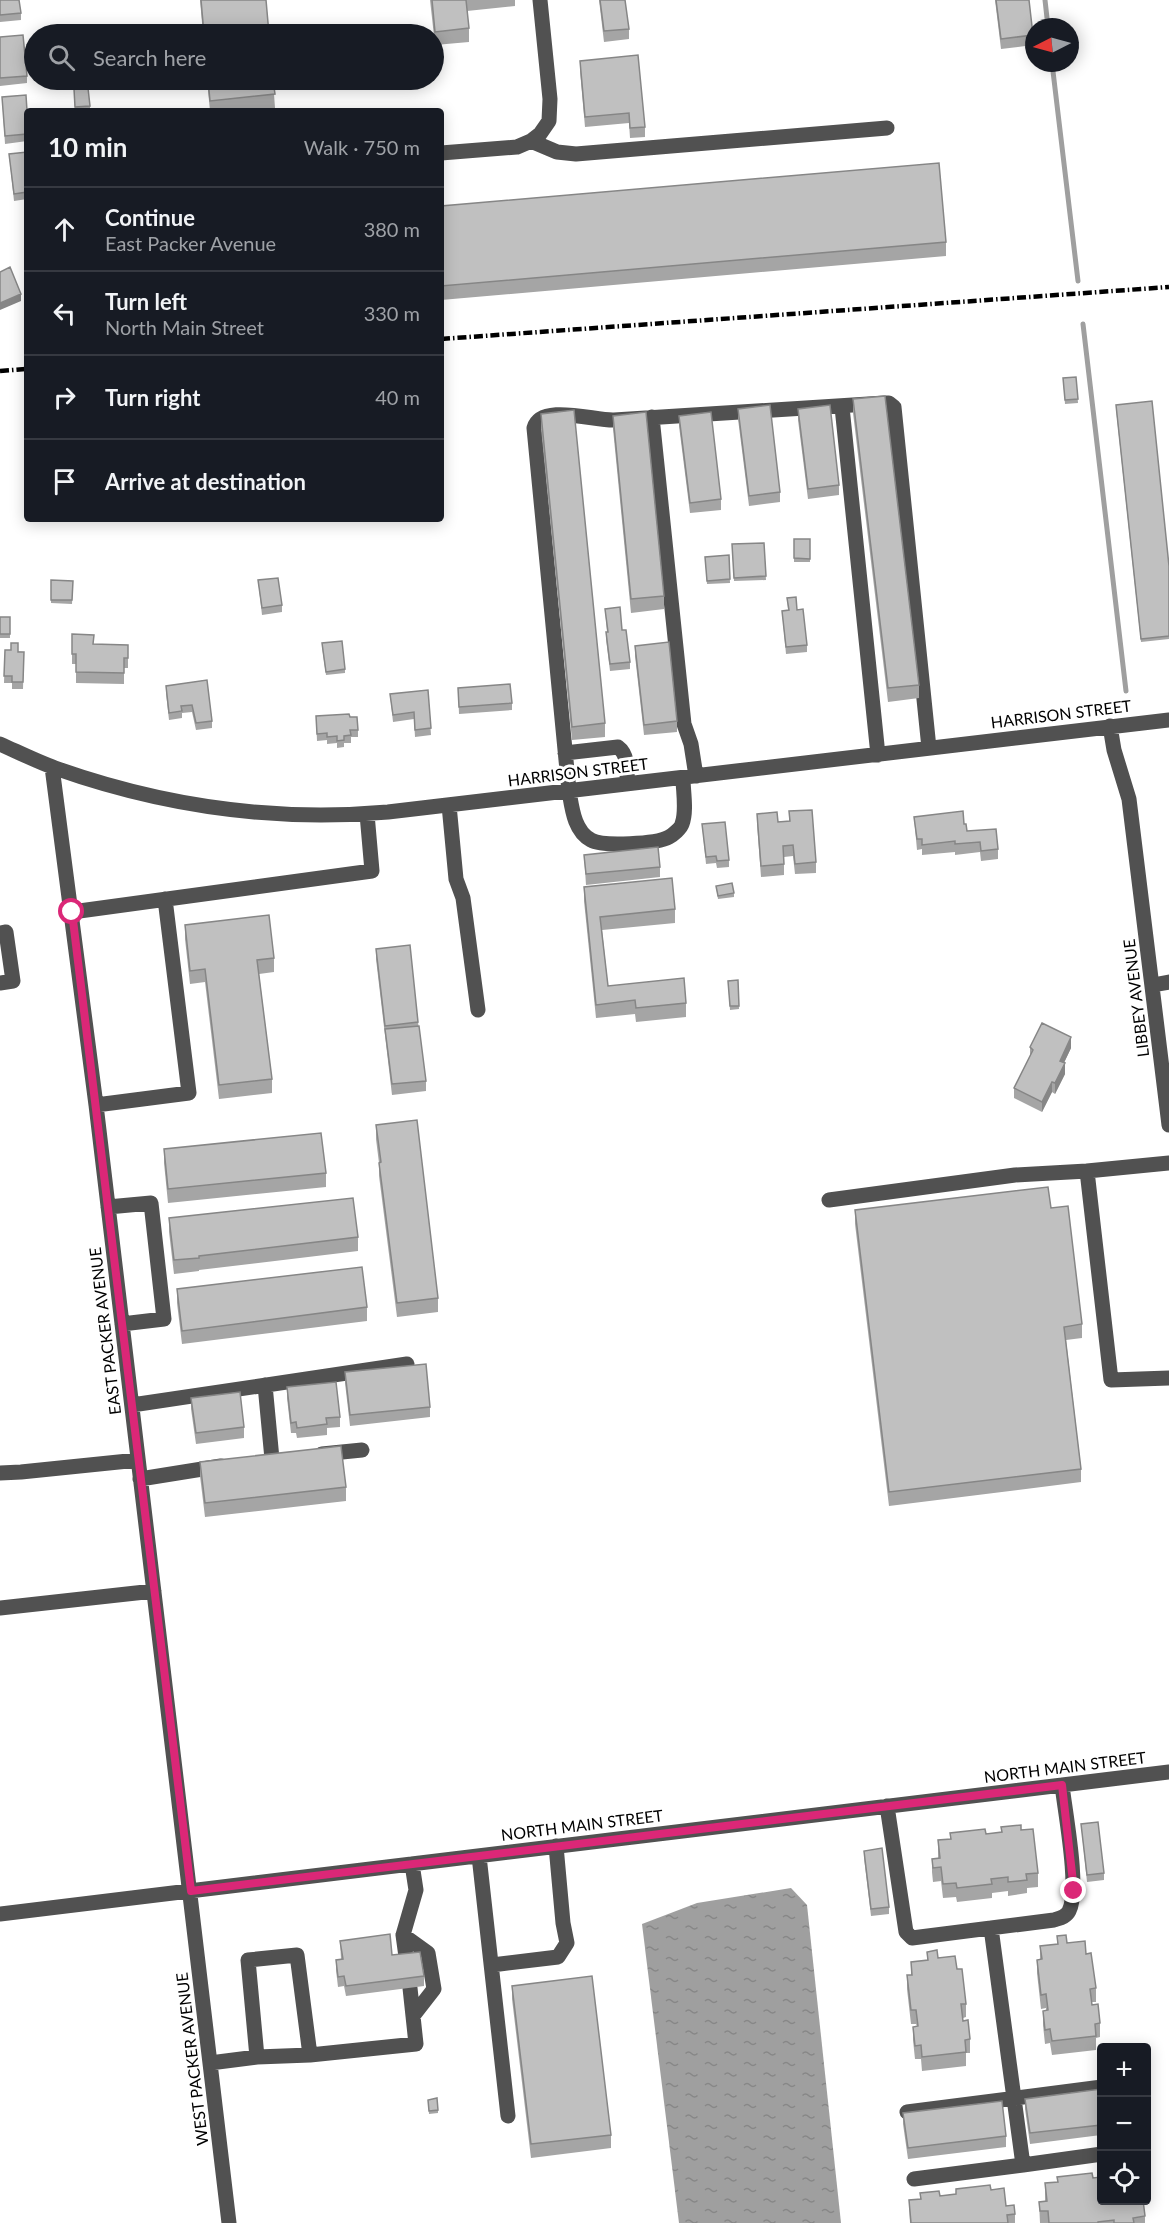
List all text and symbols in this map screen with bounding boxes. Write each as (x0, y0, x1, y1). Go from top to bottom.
north arrow (1025, 18, 1079, 72)
search box (24, 24, 444, 90)
icon: search (45, 41, 78, 74)
text: Search here (93, 44, 206, 71)
text: 10 min (48, 131, 128, 163)
text: Walk · 750 m (304, 135, 420, 159)
text: Continue (105, 204, 195, 231)
icon: ahead (48, 213, 81, 246)
text: 380 m (364, 217, 420, 241)
text: East Packer Avenue (105, 231, 276, 255)
text: Turn left (105, 288, 187, 315)
icon: left (48, 297, 81, 330)
text: 330 m (364, 301, 420, 325)
text: North Main Street (105, 315, 264, 339)
icon: right (48, 381, 81, 414)
text: Turn right (105, 384, 200, 411)
text: 40 m (375, 385, 420, 409)
icon: arrive (48, 465, 81, 498)
text: Arrive at destination (105, 468, 306, 495)
street label: HARRISON STREET (990, 695, 1133, 732)
street label: HARRISON STREET (507, 753, 650, 790)
route start (58, 898, 84, 924)
street label: LIBBEY AVENUE (1119, 938, 1152, 1058)
street label: EAST PACKER AVENUE (85, 1246, 124, 1416)
street label: NORTH MAIN STREET (983, 1747, 1148, 1786)
street label: NORTH MAIN STREET (500, 1805, 665, 1844)
route end (1060, 1877, 1086, 1903)
street label: WEST PACKER AVENUE (171, 1971, 212, 2147)
map controls (1097, 2043, 1151, 2205)
button: + (1097, 2043, 1151, 2097)
button: − (1097, 2097, 1151, 2151)
button: locate (1097, 2151, 1151, 2205)

